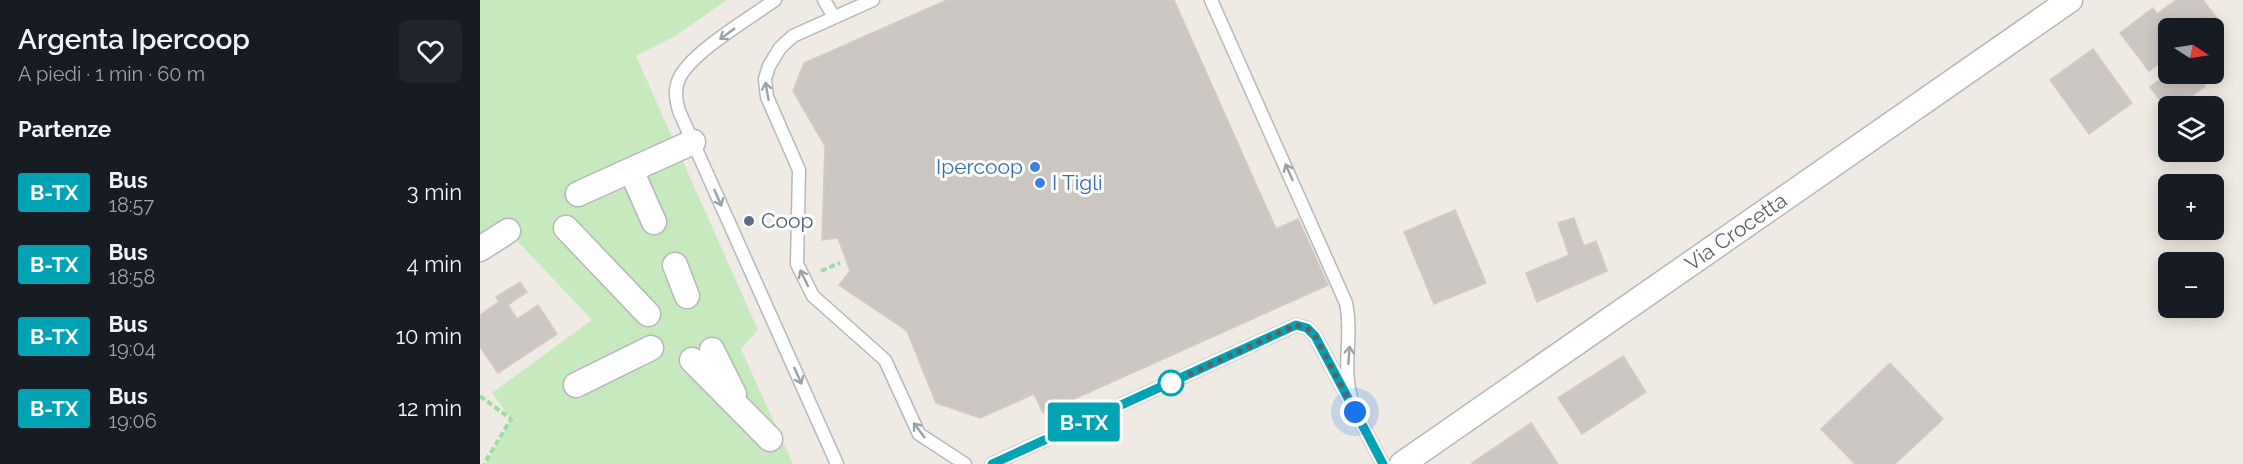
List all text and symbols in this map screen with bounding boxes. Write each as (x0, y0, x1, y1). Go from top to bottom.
north arrow (2158, 18, 2224, 84)
map controls (2158, 18, 2224, 318)
button: heart (399, 20, 462, 83)
text: Argenta Ipercoop (18, 23, 250, 56)
one-way arrow (719, 28, 736, 40)
text: A piedi · 1 min · 60 m (18, 62, 205, 86)
one-way arrow (761, 82, 772, 102)
button: layers (2158, 96, 2224, 162)
text: Partenze (18, 116, 111, 142)
place label: Ipercoop (936, 154, 1023, 179)
marker: Ipercoop (1028, 160, 1042, 174)
one-way arrow (1282, 164, 1294, 182)
text: Bus (108, 167, 148, 193)
place label: I Tigli (1052, 170, 1103, 195)
button: + (2158, 174, 2224, 240)
marker: I Tigli (1033, 176, 1047, 190)
text: 3 min (407, 179, 462, 205)
text: B-TX (30, 180, 78, 205)
street label: Via Crocetta (1680, 187, 1792, 276)
one-way arrow (713, 188, 724, 206)
text: 18:57 (108, 193, 154, 217)
place label: Coop (761, 208, 813, 233)
marker: Coop (742, 214, 756, 228)
text: Bus (108, 239, 148, 265)
text: 4 min (407, 251, 462, 277)
text: B-TX (30, 252, 78, 277)
button: − (2158, 252, 2224, 318)
text: 18:58 (108, 265, 155, 289)
one-way arrow (798, 270, 809, 288)
text: Bus (108, 311, 148, 337)
text: 10 min (396, 323, 462, 349)
text: B-TX (30, 324, 78, 349)
text: 19:04 (108, 337, 156, 361)
one-way arrow (1343, 345, 1354, 365)
one-way arrow (792, 366, 804, 384)
unlabelled marker (1158, 370, 1184, 396)
text: Bus (108, 383, 148, 409)
text: 12 min (398, 395, 462, 421)
text: B-TX (30, 396, 78, 421)
your location (1340, 397, 1370, 427)
line badge: B-TX (1042, 402, 1126, 442)
text: 19:06 (108, 409, 157, 433)
text: B-TX (1060, 410, 1108, 435)
one-way arrow (913, 422, 926, 438)

